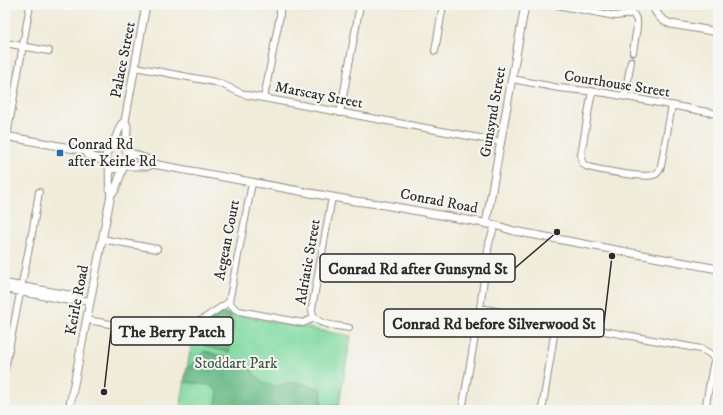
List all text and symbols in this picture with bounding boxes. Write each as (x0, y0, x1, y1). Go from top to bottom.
street label: Palace Street (106, 20, 140, 100)
street label: Gunsynd Street (476, 65, 510, 159)
street label: Courthouse Street (563, 66, 672, 102)
street label: Marscay Street (273, 77, 365, 113)
place label: Conrad Rd after Keirle Rd (68, 135, 157, 171)
marker: Conrad Rd after Keirle Rd (55, 148, 65, 158)
street label: Conrad Road (398, 184, 480, 218)
street label: Aegean Court (210, 198, 244, 282)
street label: Adriatic Street (291, 217, 325, 306)
callout: Conrad Rd after Gunsynd St (320, 254, 515, 282)
text: Conrad Rd after Gunsynd St (328, 259, 509, 279)
street label: Keirle Road (61, 263, 93, 337)
callout: Conrad Rd before Silverwood St (384, 309, 604, 337)
text: Conrad Rd before Silverwood St (392, 314, 597, 334)
callout: The Berry Patch (111, 317, 233, 345)
text: The Berry Patch (118, 322, 226, 342)
park label: Stoddart Park (195, 354, 278, 373)

